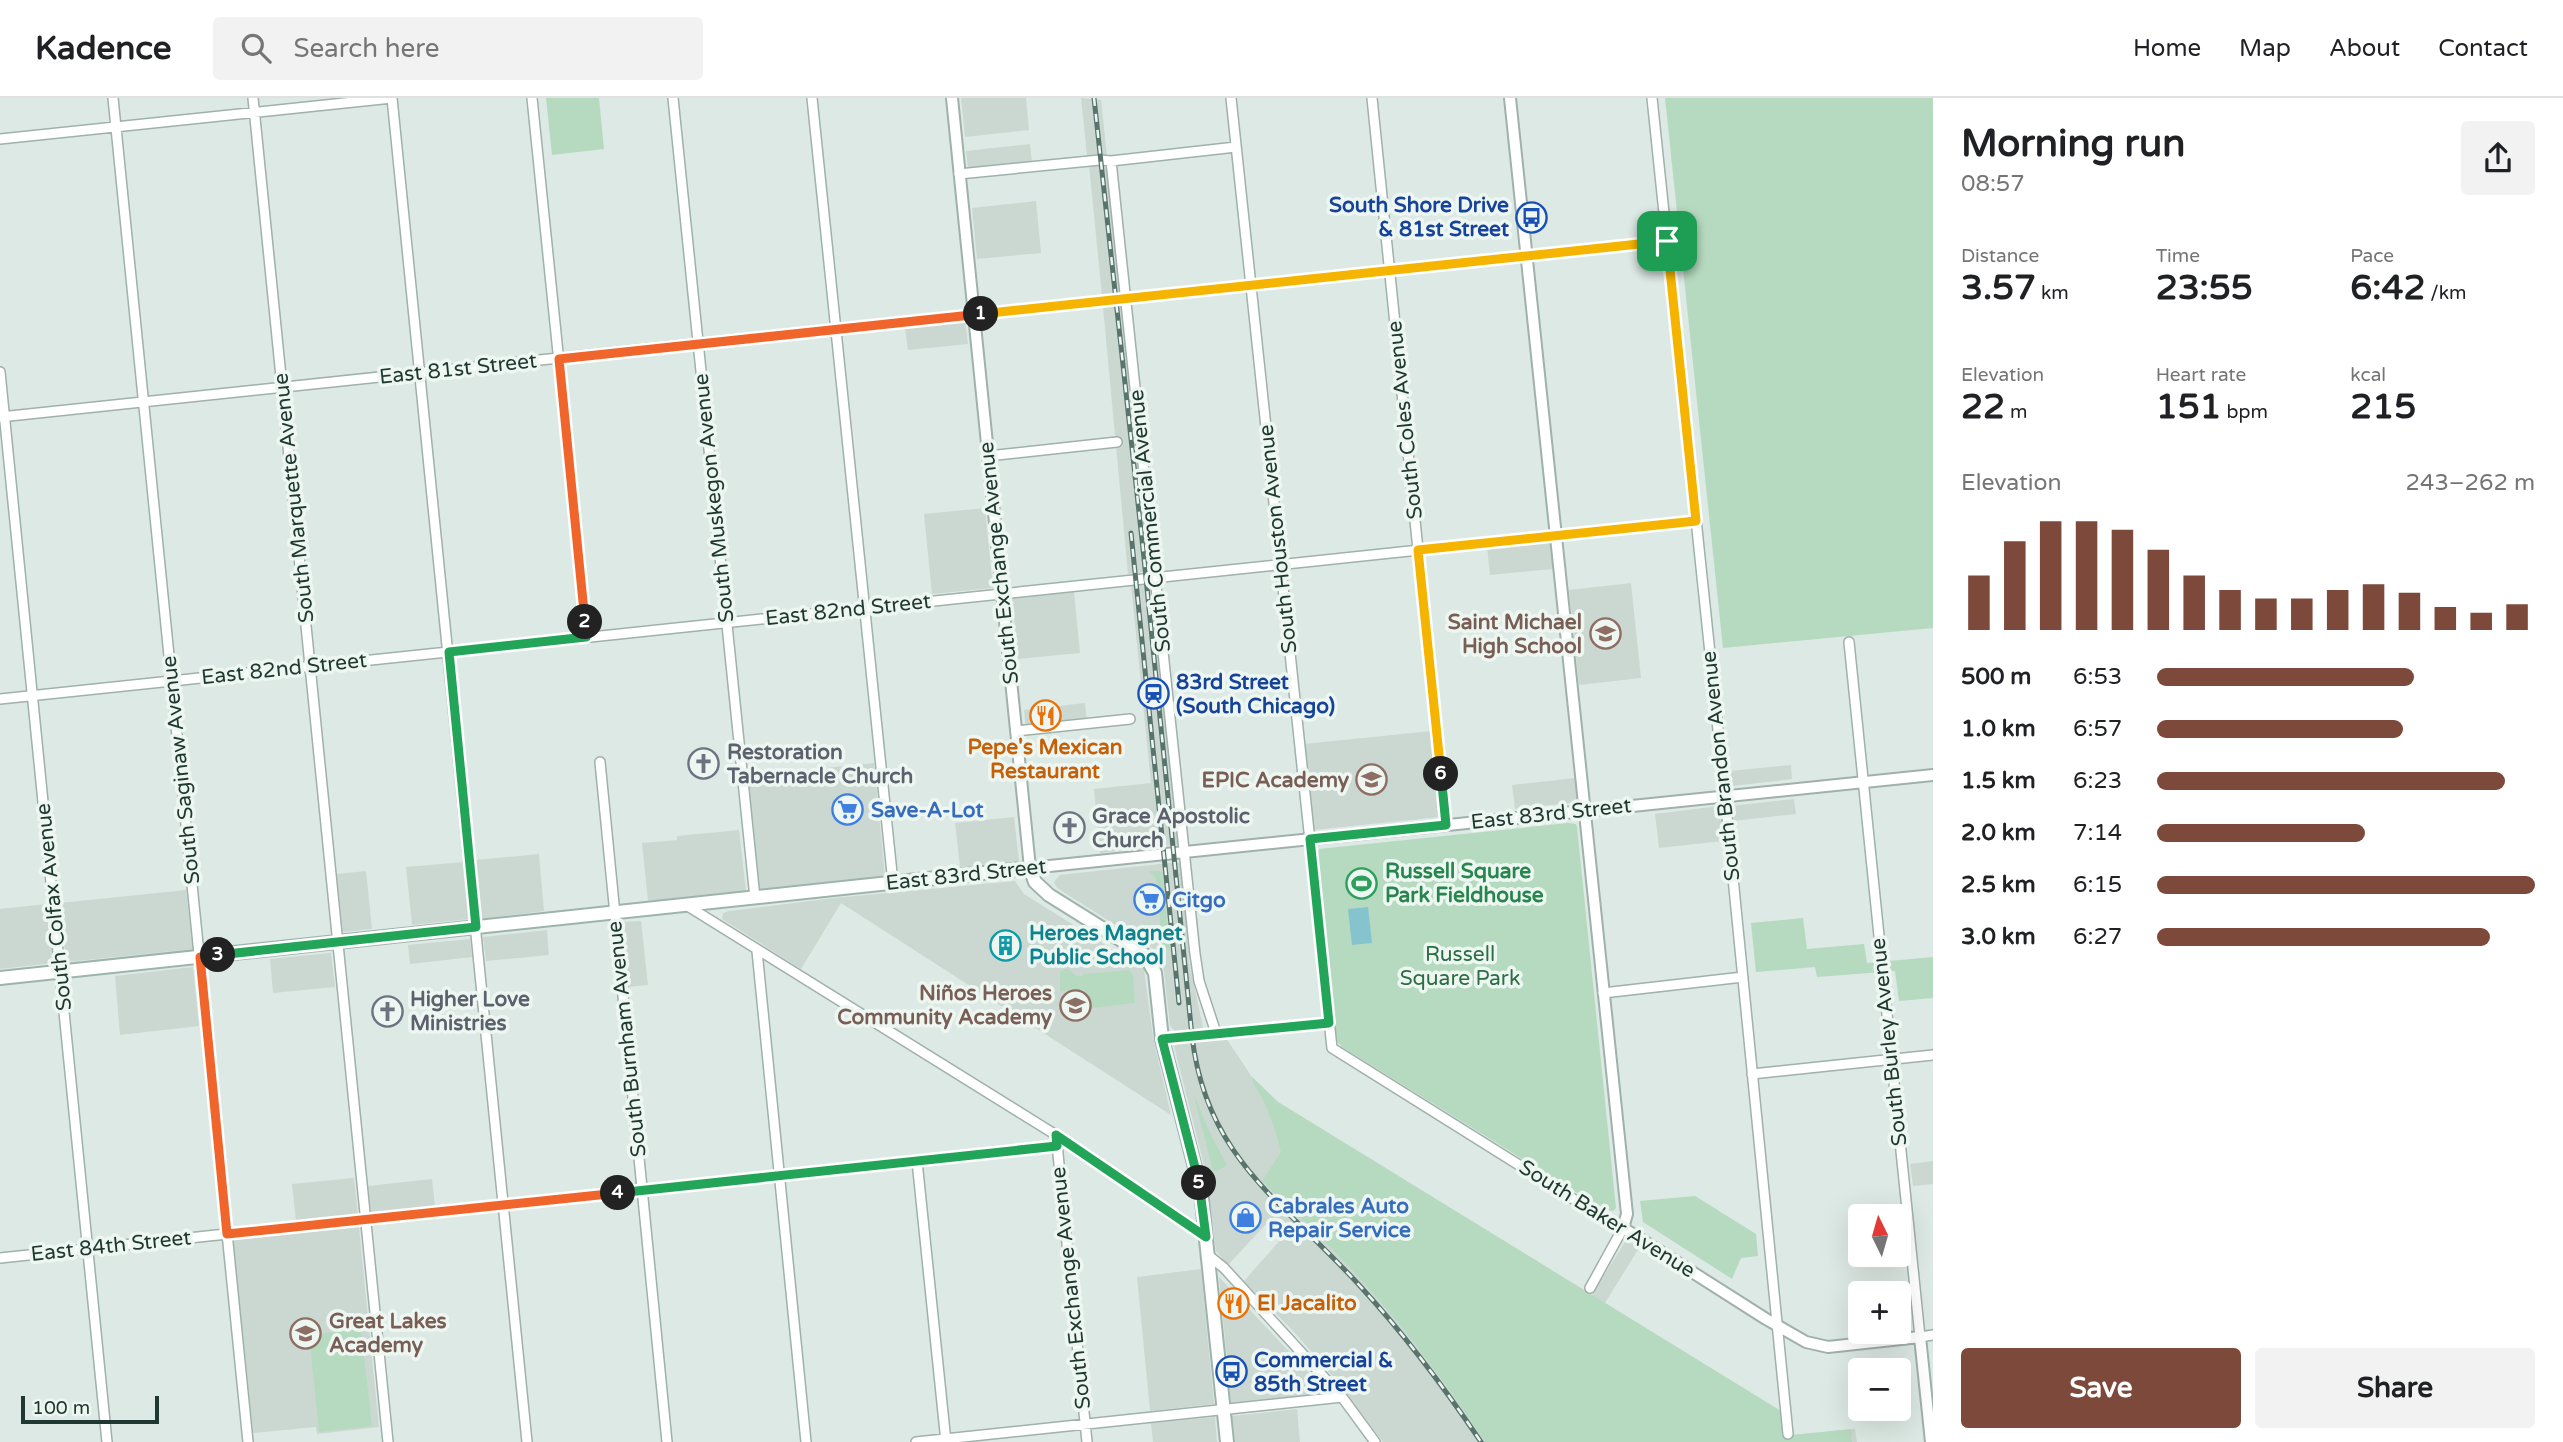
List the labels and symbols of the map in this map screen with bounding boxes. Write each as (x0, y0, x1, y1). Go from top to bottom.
place label: South Shore Drive & 81st Street (1329, 193, 1509, 242)
bus stop icon: South Shore Drive & 81st Street (1515, 200, 1549, 234)
pin (1637, 211, 1697, 271)
pin: 1 (964, 296, 998, 332)
street label: South Coles Avenue (1382, 319, 1428, 521)
street label: East 81st Street (378, 348, 538, 390)
street label: South Marquette Avenue (268, 372, 320, 624)
street label: South Muskegon Avenue (688, 372, 740, 624)
street label: South Commercial Avenue (1124, 388, 1176, 654)
street label: South Houston Avenue (1254, 423, 1302, 655)
street label: South Exchange Avenue (974, 440, 1024, 685)
street label: East 82nd Street (764, 589, 932, 631)
pin: 2 (568, 604, 602, 640)
place label: Saint Michael High School (1448, 610, 1582, 659)
school or university icon: Saint Michael High School (1588, 617, 1622, 651)
street label: East 82nd Street (200, 648, 368, 690)
street label: South Brandon Avenue (1696, 650, 1746, 882)
street label: South Saginaw Avenue (157, 654, 205, 885)
place label: 83rd Street (South Chicago) (1176, 670, 1335, 719)
station icon: 83rd Street (South Chicago) (1136, 677, 1170, 711)
restaurant icon: Pepe's Mexican Restaurant (1028, 698, 1062, 732)
place label: Pepe's Mexican Restaurant (967, 735, 1123, 784)
place label: Restoration Tabernacle Church (726, 740, 913, 789)
church icon: Restoration Tabernacle Church (687, 747, 721, 781)
pin: 6 (1424, 756, 1458, 792)
school or university icon: EPIC Academy (1355, 763, 1389, 797)
place label: EPIC Academy (1202, 768, 1350, 793)
supermarket icon: Save-A-Lot (831, 793, 865, 827)
street label: East 83rd Street (1469, 793, 1633, 835)
place label: Save-A-Lot (871, 798, 983, 823)
street label: South Colfax Avenue (31, 802, 77, 1012)
place label: Grace Apostolic Church (1092, 804, 1250, 853)
church icon: Grace Apostolic Church (1052, 811, 1086, 845)
street label: East 83rd Street (884, 854, 1048, 896)
place label: Russell Square Park Fieldhouse (1385, 859, 1544, 908)
sports icon: Russell Square Park Fieldhouse (1345, 866, 1379, 900)
supermarket icon: Citgo (1132, 883, 1166, 917)
place label: Citgo (1172, 888, 1226, 913)
street label: South Burnham Avenue (602, 920, 652, 1158)
place label: Heroes Magnet Public School (1029, 921, 1182, 970)
building icon: Heroes Magnet Public School (989, 928, 1023, 962)
street label: South Burley Avenue (1866, 937, 1912, 1147)
pin: 3 (200, 938, 235, 972)
park label: Russell Square Park (1400, 942, 1520, 991)
place label: Niños Heroes Community Academy (837, 981, 1053, 1030)
place label: Higher Love Ministries (410, 987, 530, 1036)
school or university icon: Niños Heroes Community Academy (1058, 988, 1092, 1022)
church icon: Higher Love Ministries (370, 994, 404, 1028)
street label: South Baker Avenue (1514, 1155, 1700, 1283)
street label: South Exchange Avenue (1046, 1165, 1096, 1410)
pin: 5 (1182, 1166, 1216, 1200)
pin: 4 (600, 1176, 636, 1210)
place label: Cabrales Auto Repair Service (1268, 1194, 1411, 1243)
shop icon: Cabrales Auto Repair Service (1228, 1201, 1262, 1235)
north arrow (1848, 1204, 1911, 1267)
street label: East 84th Street (30, 1225, 192, 1267)
restaurant icon: El Jacalito (1217, 1286, 1251, 1320)
place label: El Jacalito (1257, 1291, 1357, 1316)
place label: Great Lakes Academy (329, 1309, 447, 1358)
school or university icon: Great Lakes Academy (289, 1316, 323, 1350)
place label: Commercial & 85th Street (1254, 1348, 1393, 1397)
bus stop icon: Commercial & 85th Street (1214, 1355, 1248, 1389)
scale bar (21, 1393, 159, 1425)

